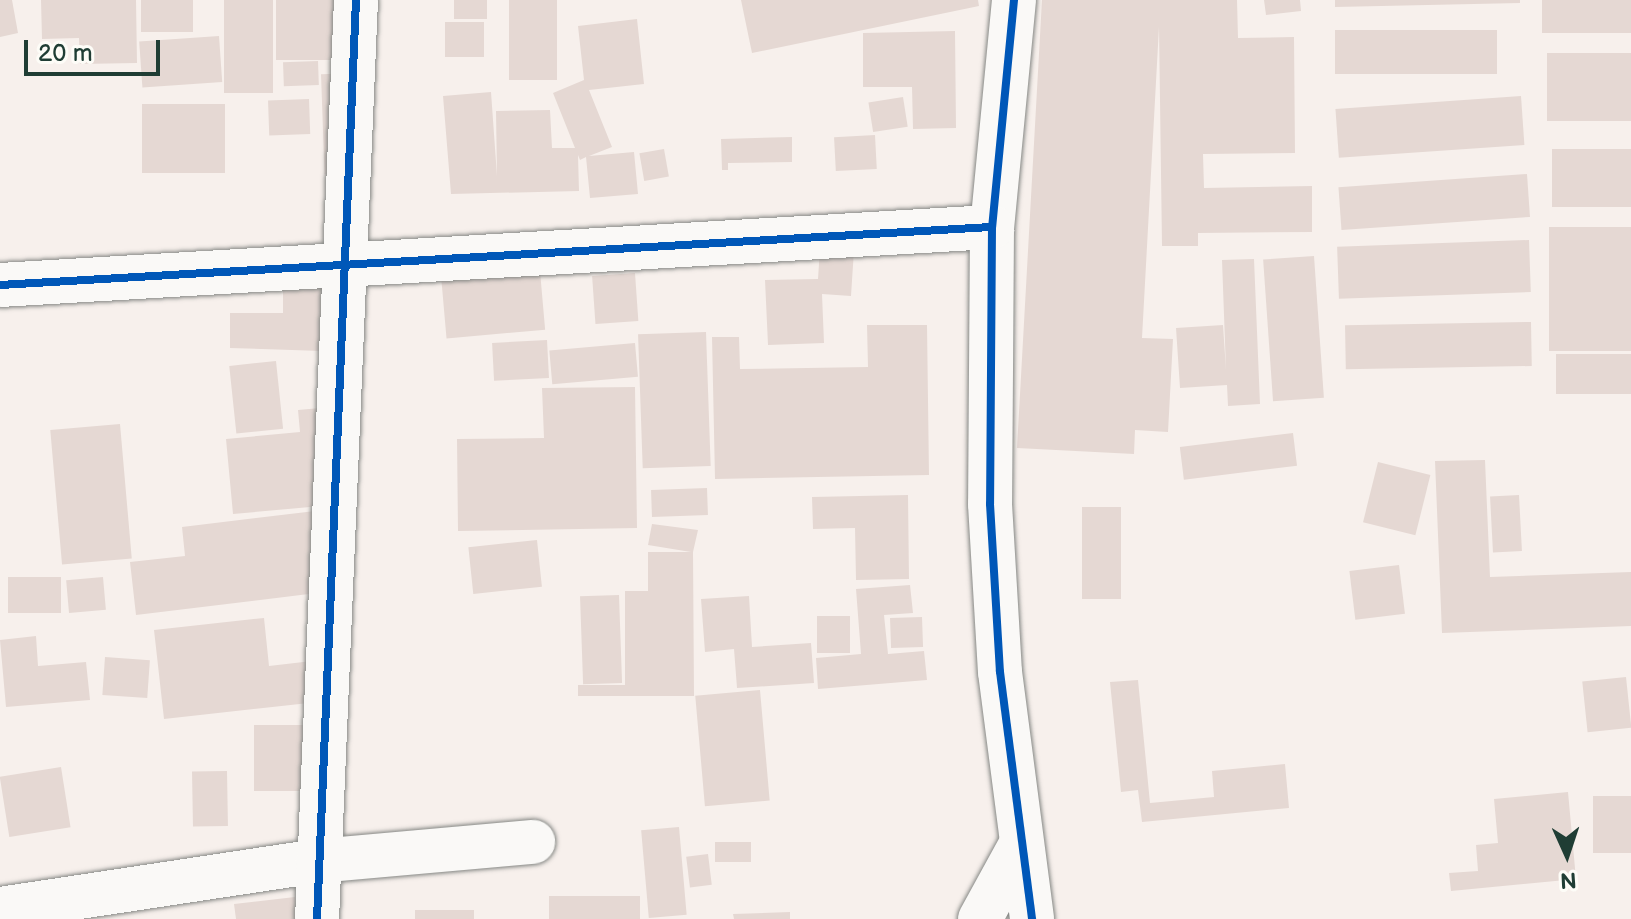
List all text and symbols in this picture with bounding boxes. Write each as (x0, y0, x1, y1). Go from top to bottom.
scale bar (28, 24, 164, 74)
text: 20 m (38, 39, 93, 68)
north arrow (1527, 815, 1607, 895)
text: N (1559, 866, 1577, 893)

